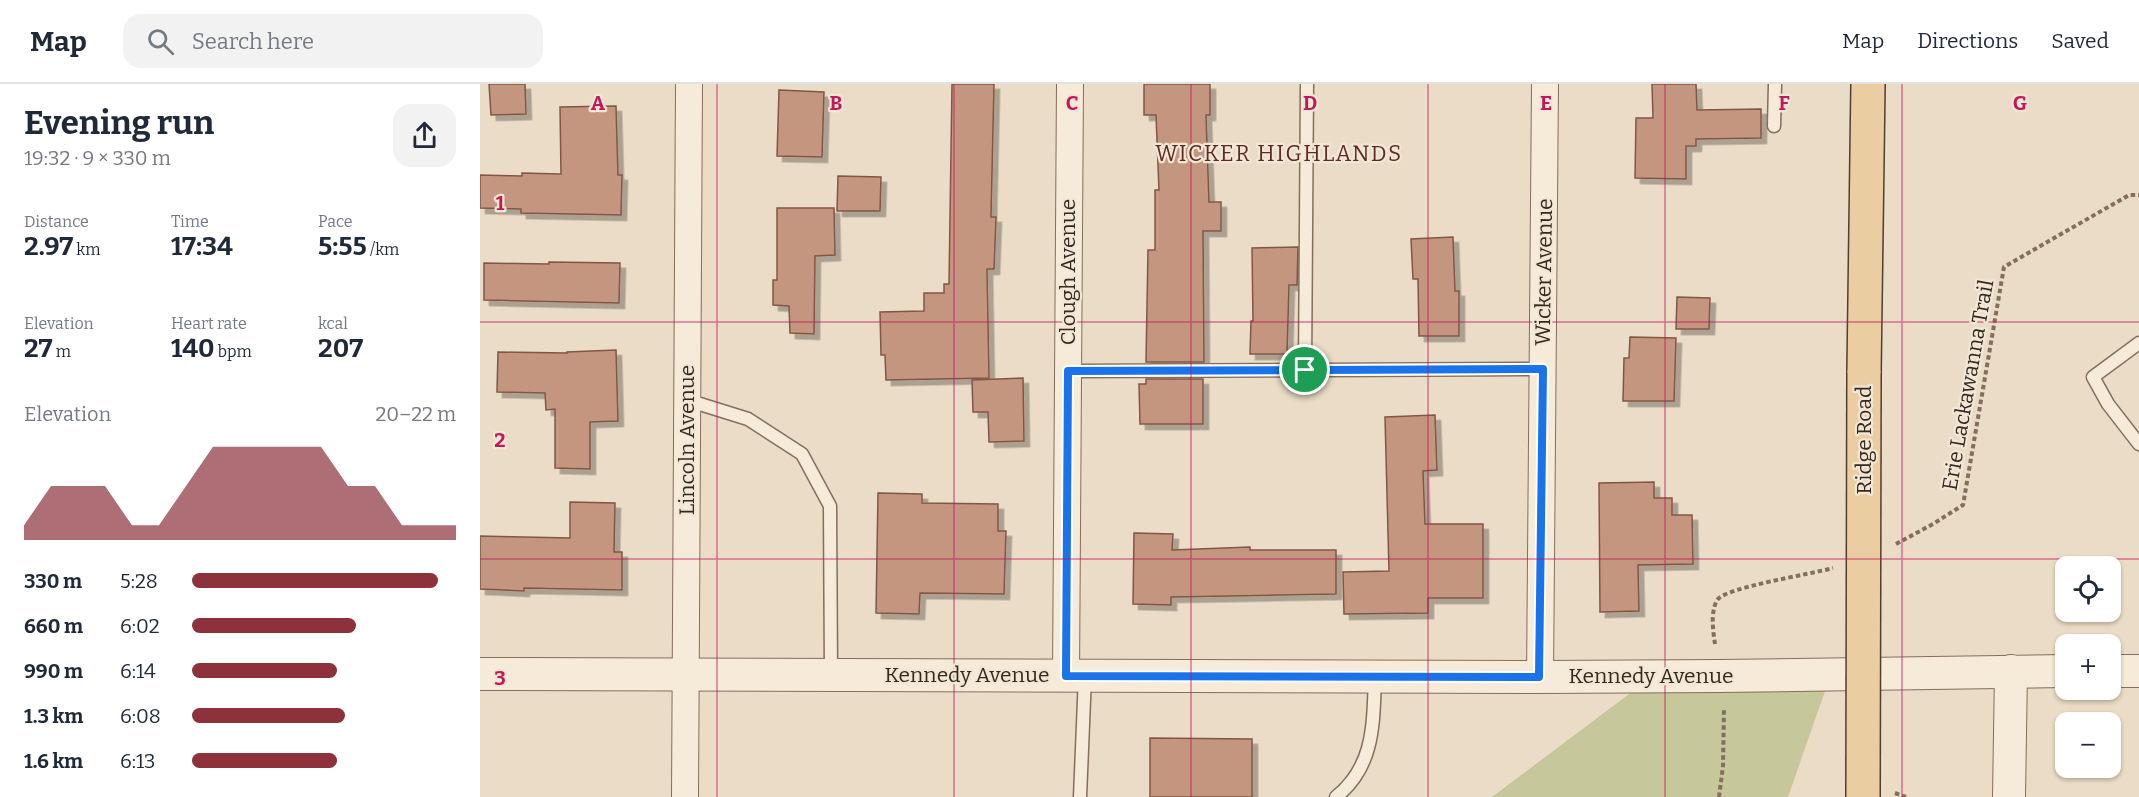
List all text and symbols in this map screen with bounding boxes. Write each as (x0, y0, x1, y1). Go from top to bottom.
search box (123, 14, 543, 68)
text: Map (30, 25, 87, 58)
icon: search (144, 25, 177, 58)
text: Search here (192, 28, 314, 55)
text: Map (1842, 28, 1884, 54)
text: Directions (1917, 28, 2018, 54)
text: Saved (2051, 28, 2109, 54)
text: A (591, 91, 606, 115)
text: B (830, 91, 843, 115)
text: C (1066, 91, 1078, 115)
text: D (1303, 91, 1317, 115)
text: E (1540, 91, 1552, 115)
text: F (1778, 91, 1790, 115)
text: G (2013, 91, 2027, 115)
text: Evening run (24, 103, 214, 143)
button: share (393, 104, 456, 167)
district label: WICKER HIGHLANDS (1155, 140, 1403, 167)
text: 19:32 · 9 × 330 m (24, 146, 171, 170)
text: 1 (496, 191, 505, 215)
street label: Wicker Avenue (1530, 198, 1558, 346)
street label: Clough Avenue (1055, 199, 1081, 345)
text: Distance (24, 212, 89, 231)
text: Time (171, 212, 209, 231)
text: Pace (318, 212, 353, 231)
text: 2.97 (24, 231, 73, 262)
text: 17:34 (171, 231, 233, 262)
text: 5:55 (318, 231, 367, 262)
text: km (73, 240, 100, 259)
text: /km (367, 240, 399, 259)
street label: Erie Lackawanna Trail (1937, 278, 1999, 492)
text: Elevation (24, 314, 94, 333)
text: Heart rate (171, 314, 247, 333)
text: kcal (318, 314, 348, 333)
text: 27 (24, 333, 53, 364)
text: 140 (171, 333, 215, 364)
text: 207 (318, 333, 363, 364)
text: m (53, 342, 71, 361)
text: bpm (215, 342, 252, 361)
pin (1279, 344, 1330, 395)
icon: arrive (1288, 353, 1321, 386)
street label: Lincoln Avenue (674, 365, 700, 515)
street label: Ridge Road (1851, 386, 1877, 494)
text: Elevation (24, 402, 111, 426)
text: 20–22 m (375, 402, 456, 426)
text: 2 (494, 428, 506, 452)
map controls (2055, 556, 2121, 778)
button: locate (2055, 556, 2121, 622)
text: 330 m (24, 569, 82, 593)
text: 5:28 (120, 569, 158, 593)
text: 660 m (24, 614, 83, 638)
text: 6:02 (120, 614, 160, 638)
button: + (2055, 634, 2121, 700)
text: 990 m (24, 659, 83, 683)
text: 6:14 (120, 659, 156, 683)
street label: Kennedy Avenue (885, 662, 1049, 688)
street label: Kennedy Avenue (1569, 663, 1733, 689)
text: 3 (494, 666, 506, 690)
text: 1.3 km (24, 704, 83, 728)
text: 6:08 (120, 704, 161, 728)
button: − (2055, 712, 2121, 778)
text: 1.6 km (24, 749, 83, 773)
text: 6:13 (120, 749, 155, 773)

